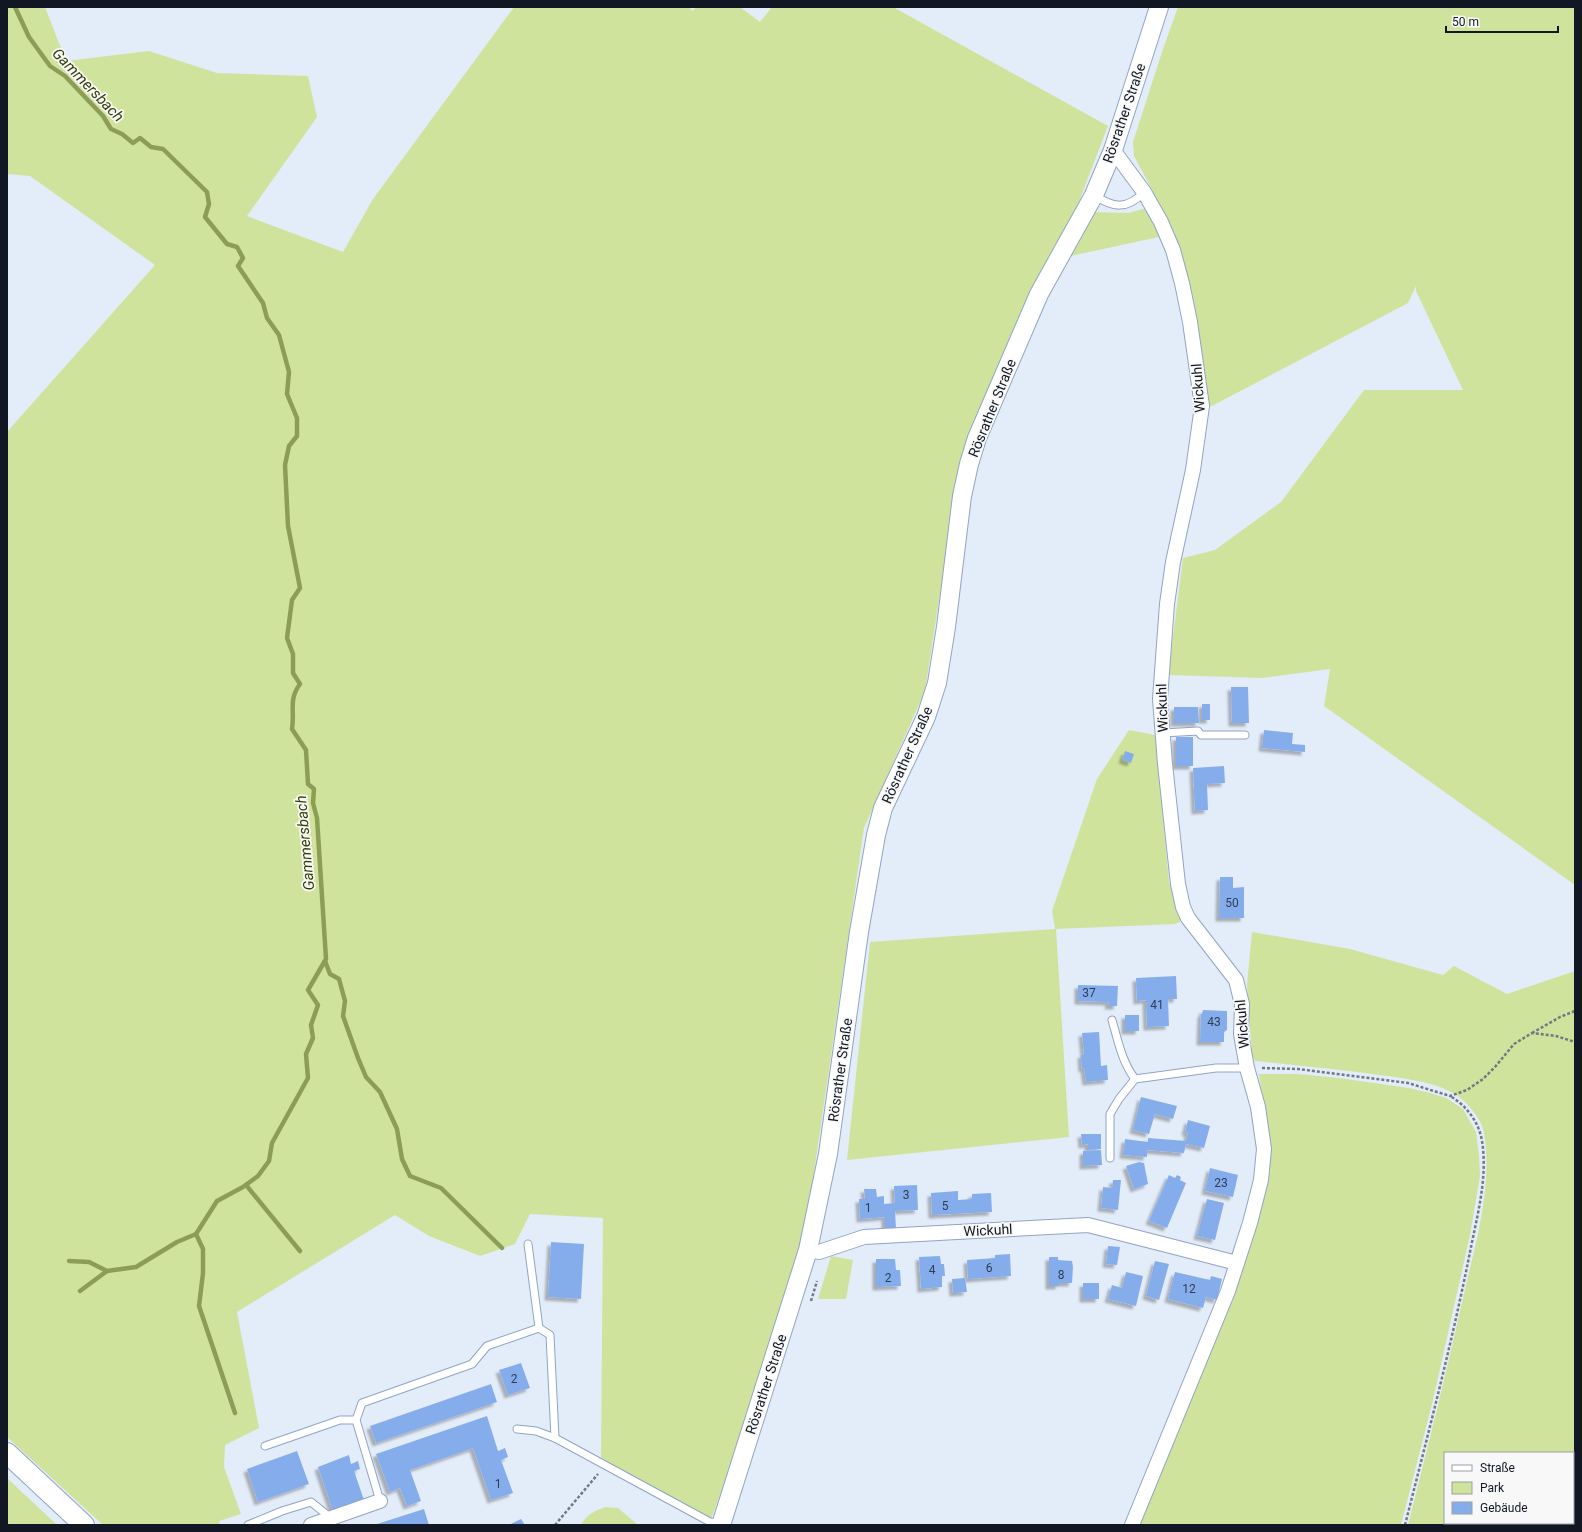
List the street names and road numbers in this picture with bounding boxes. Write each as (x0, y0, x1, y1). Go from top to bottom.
street label: Rösrather Straße (1099, 61, 1149, 165)
street label: Rösrather Straße (965, 357, 1019, 459)
street label: Wickuhl (1188, 363, 1208, 413)
street label: Wickuhl (1153, 683, 1171, 733)
street label: Rösrather Straße (878, 704, 936, 806)
street label: Wickuhl (1232, 999, 1252, 1049)
street label: Rösrather Straße (825, 1017, 855, 1123)
street label: Wickuhl (963, 1221, 1013, 1239)
street label: Rösrather Straße (742, 1332, 790, 1436)

